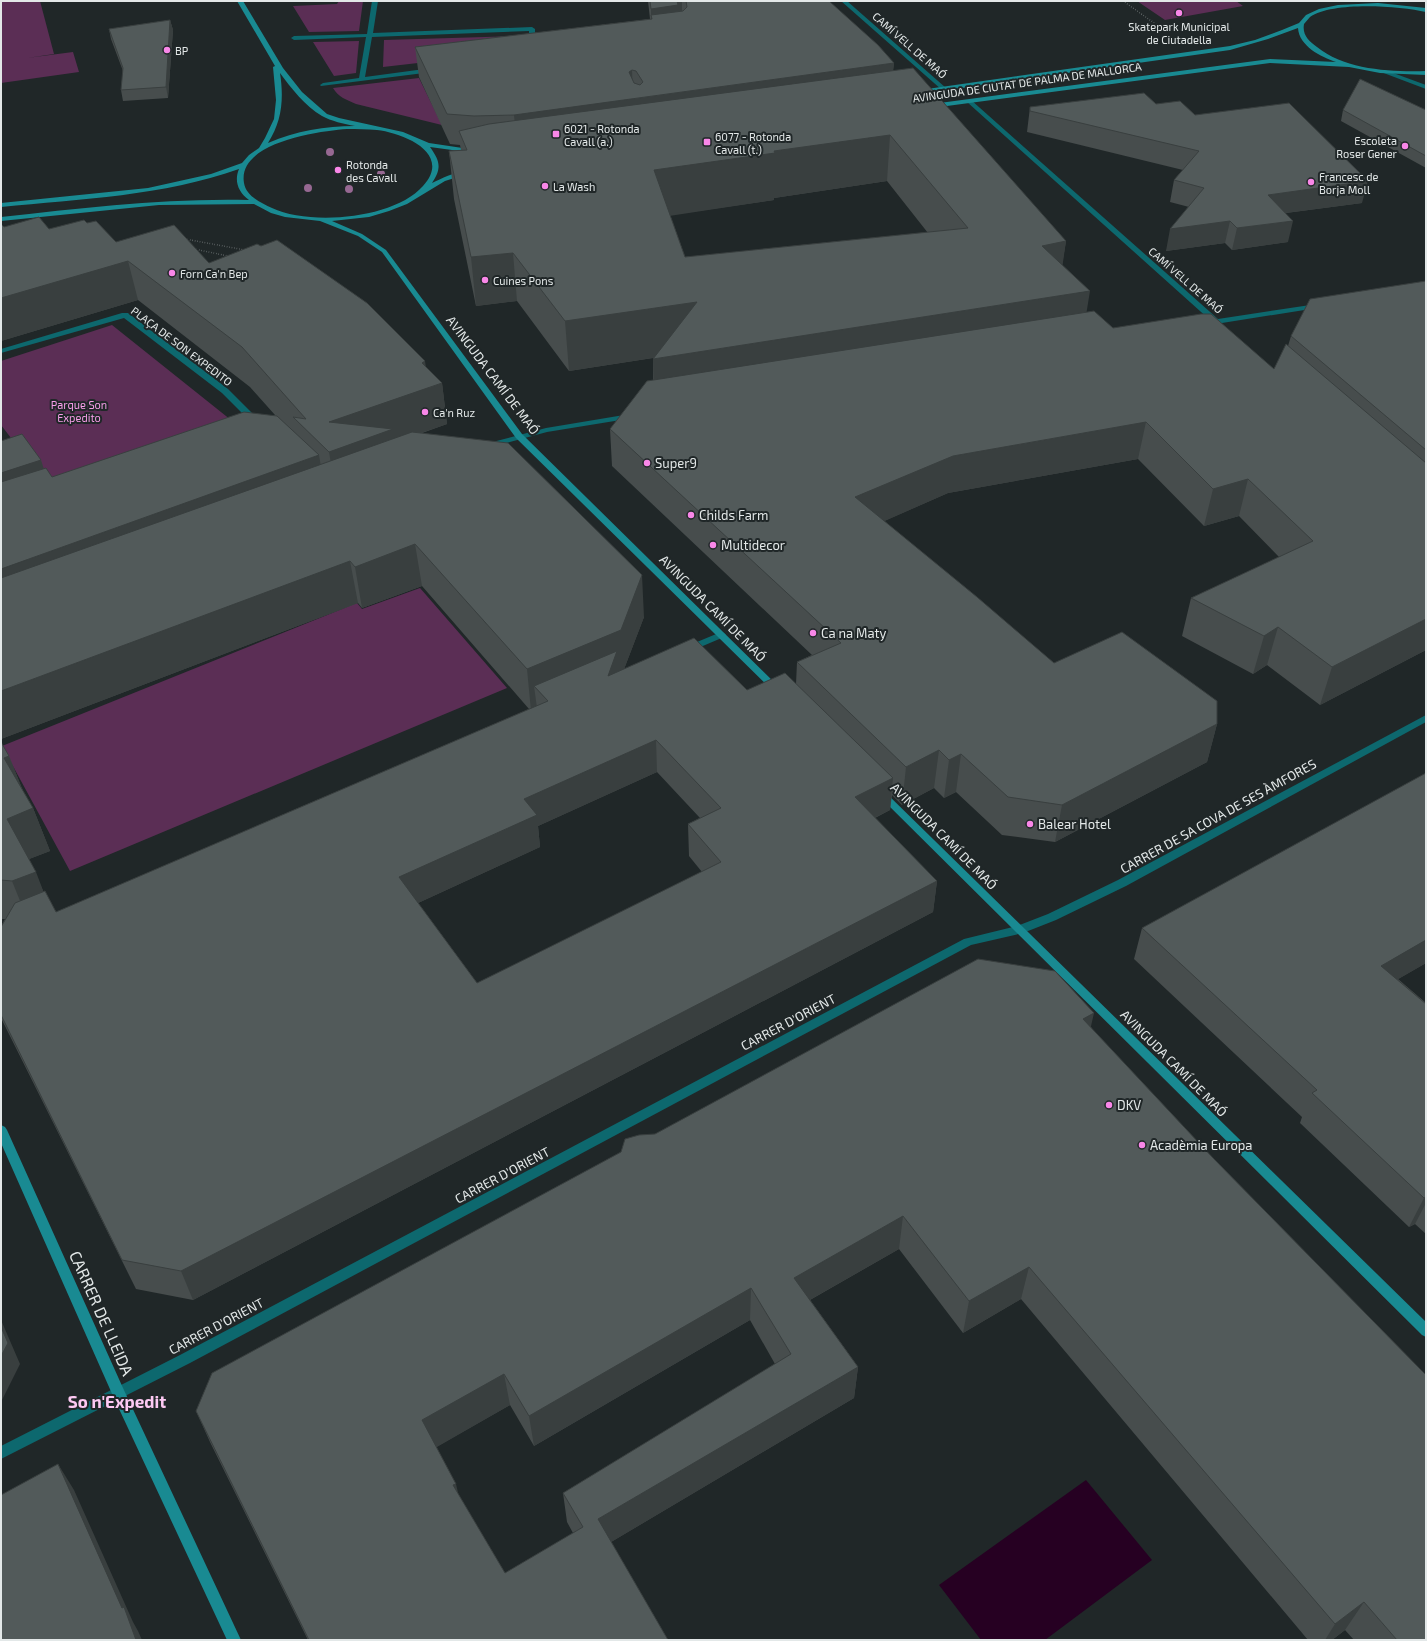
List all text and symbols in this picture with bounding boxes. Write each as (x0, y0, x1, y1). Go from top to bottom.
marker: Skatepark Municipal de Ciutadella (1174, 8, 1184, 18)
street label: CAMÍ VELL DE MAÓ (870, 9, 950, 81)
place label: Skatepark Municipal de Ciutadella (1128, 20, 1230, 46)
place label: BP (175, 44, 188, 57)
marker: BP (162, 45, 172, 55)
street label: AVINGUDA DE CIUTAT DE PALMA DE MALLORCA (912, 59, 1143, 105)
place label: 6021 - Rotonda Cavall (a.) (564, 122, 639, 148)
marker: 6021 - Rotonda Cavall (a.) (551, 129, 561, 139)
place label: 6077 - Rotonda Cavall (t.) (715, 130, 791, 156)
place label: Escoleta Roser Gener (1336, 134, 1398, 160)
marker: 6077 - Rotonda Cavall (t.) (702, 137, 712, 147)
marker: Escoleta Roser Gener (1400, 141, 1410, 151)
place label: Rotonda des Cavall (346, 158, 398, 184)
marker: Rotonda des Cavall (333, 165, 343, 175)
place label: Francesc de Borja Moll (1319, 170, 1379, 197)
marker: Francesc de Borja Moll (1306, 177, 1316, 187)
place label: La Wash (553, 180, 595, 193)
marker: La Wash (540, 181, 550, 191)
street label: CAMÍ VELL DE MAÓ (1146, 244, 1226, 316)
place label: Forn Ca'n Bep (180, 267, 248, 280)
marker: Forn Ca'n Bep (167, 268, 177, 278)
place label: Cuines Pons (493, 274, 554, 287)
marker: Cuines Pons (480, 275, 490, 285)
street label: PLAÇA DE SON EXPEDITO (128, 304, 235, 389)
street label: AVINGUDA CAMÍ DE MAÓ (443, 312, 544, 437)
park label: Parque Son Expedito (51, 398, 107, 424)
place label: Ca'n Ruz (433, 406, 475, 419)
marker: Ca'n Ruz (420, 407, 430, 417)
place label: Super9 (655, 455, 697, 471)
marker: Super9 (642, 458, 652, 468)
place label: Childs Farm (699, 507, 768, 523)
marker: Childs Farm (686, 510, 696, 520)
place label: Multidecor (721, 537, 785, 553)
marker: Multidecor (708, 540, 718, 550)
street label: AVINGUDA CAMÍ DE MAÓ (656, 551, 770, 665)
place label: Ca na Maty (821, 625, 887, 641)
marker: Ca na Maty (808, 628, 818, 638)
street label: CARRER DE SA COVA DE SES ÀMFORES (1117, 754, 1319, 877)
street label: AVINGUDA CAMÍ DE MAÓ (887, 779, 1001, 893)
place label: Balear Hotel (1038, 816, 1111, 832)
marker: Balear Hotel (1025, 819, 1035, 829)
street label: CARRER D'ORIENT (738, 990, 839, 1054)
street label: AVINGUDA CAMÍ DE MAÓ (1117, 1006, 1231, 1120)
place label: DKV (1117, 1097, 1141, 1113)
marker: DKV (1104, 1100, 1114, 1110)
place label: Acadèmia Europa (1150, 1137, 1252, 1153)
marker: Acadèmia Europa (1137, 1140, 1147, 1150)
street label: CARRER D'ORIENT (452, 1143, 553, 1207)
street label: CARRER DE LLEIDA (66, 1248, 138, 1378)
street label: CARRER D'ORIENT (166, 1294, 267, 1358)
district label: So n'Expedit (68, 1391, 166, 1411)

